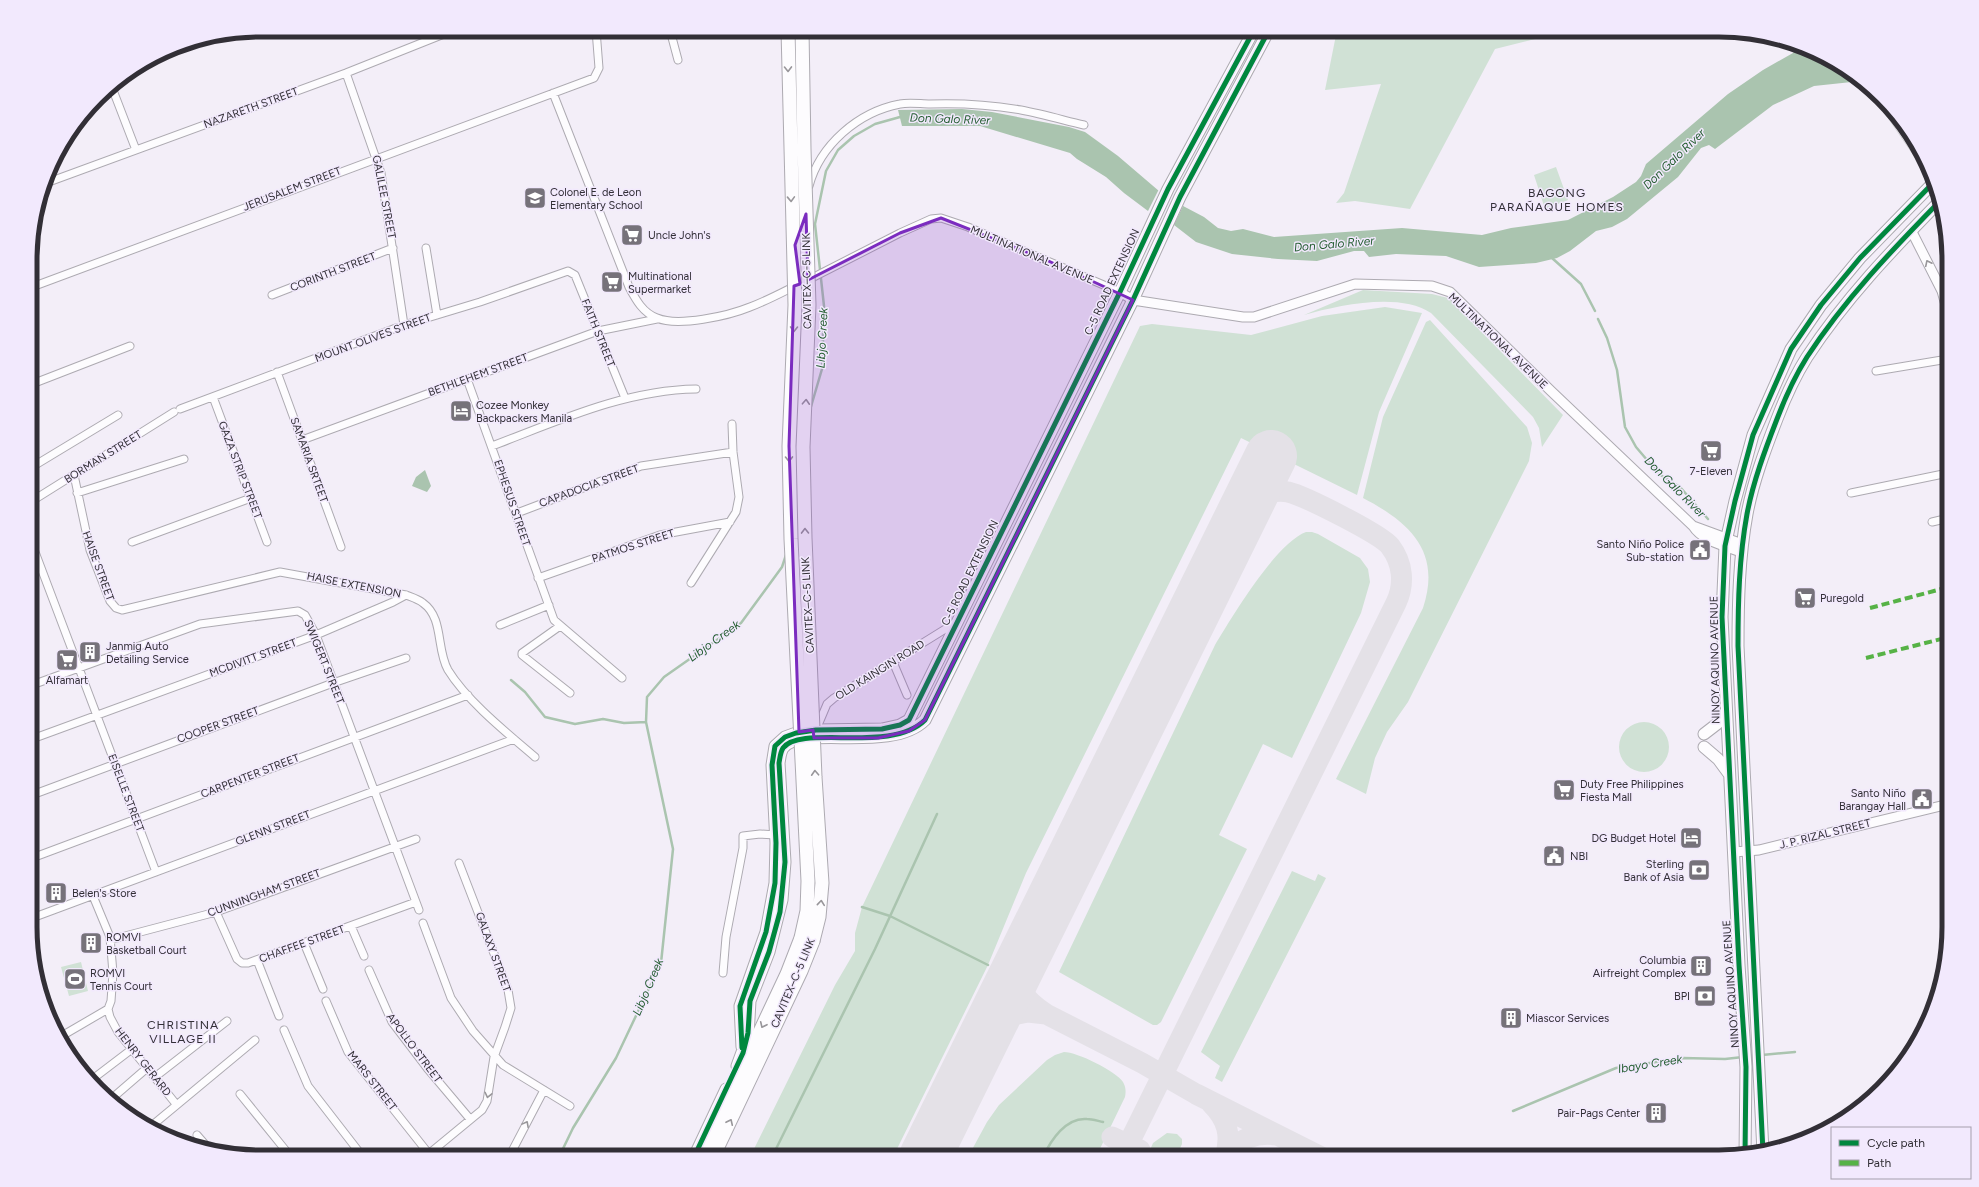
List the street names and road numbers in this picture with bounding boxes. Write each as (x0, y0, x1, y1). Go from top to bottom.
street label: NAZARETH STREET (202, 85, 300, 131)
street label: GALILEE STREET (370, 154, 398, 240)
street label: JERUSALEM STREET (241, 164, 343, 214)
street label: MULTINATIONAL AVENUE (968, 223, 1096, 287)
street label: C-5 ROAD EXTENSION (1082, 227, 1142, 337)
street label: CAVITEX–C-5 LINK (800, 232, 814, 329)
street label: CORINTH STREET (288, 250, 378, 294)
street label: MULTINATIONAL AVENUE (1446, 290, 1550, 392)
street label: FAITH STREET (578, 297, 618, 369)
street label: MOUNT OLIVES STREET (313, 311, 433, 365)
street label: BETHLEHEM STREET (426, 351, 530, 399)
street label: SAMARIA SRTEET (288, 416, 330, 504)
street label: GAZA STRIP STREET (215, 419, 265, 521)
street label: BORMAN STREET (62, 428, 144, 486)
street label: EPHESUS STREET (491, 458, 533, 548)
street label: CAPADOCIA STREET (537, 462, 641, 510)
street label: C-5 ROAD EXTENSION (939, 518, 1001, 628)
street label: PATMOS STREET (590, 527, 676, 565)
street label: HAISE STREET (79, 529, 117, 603)
street label: CAVITEX–C-5 LINK (799, 556, 817, 653)
street label: HAISE EXTENSION (306, 569, 402, 601)
street label: NINOY AQUINO AVENUE (1707, 596, 1723, 724)
street label: SWIGERT STREET (301, 618, 347, 706)
street label: MCDIVITT STREET (208, 636, 298, 680)
street label: OLD KAINGIN ROAD (833, 637, 927, 703)
street label: COOPER STREET (175, 704, 261, 746)
street label: CARPENTER STREET (199, 751, 301, 801)
street label: EISELLE STREET (105, 752, 147, 834)
street label: GLENN STREET (234, 808, 312, 848)
street label: J. P. RIZAL STREET (1778, 816, 1872, 852)
street label: CUNNINGHAM STREET (206, 867, 322, 919)
street label: GALAXY STREET (473, 910, 513, 994)
street label: NINOY AQUINO AVENUE (1720, 920, 1742, 1048)
street label: CHAFFEE STREET (257, 922, 347, 966)
street label: CAVITEX–C-5 LINK (768, 936, 818, 1030)
street label: APOLLO STREET (384, 1011, 444, 1085)
street label: HENRY GERARD (112, 1025, 174, 1099)
street label: MARS STREET (345, 1049, 399, 1113)

